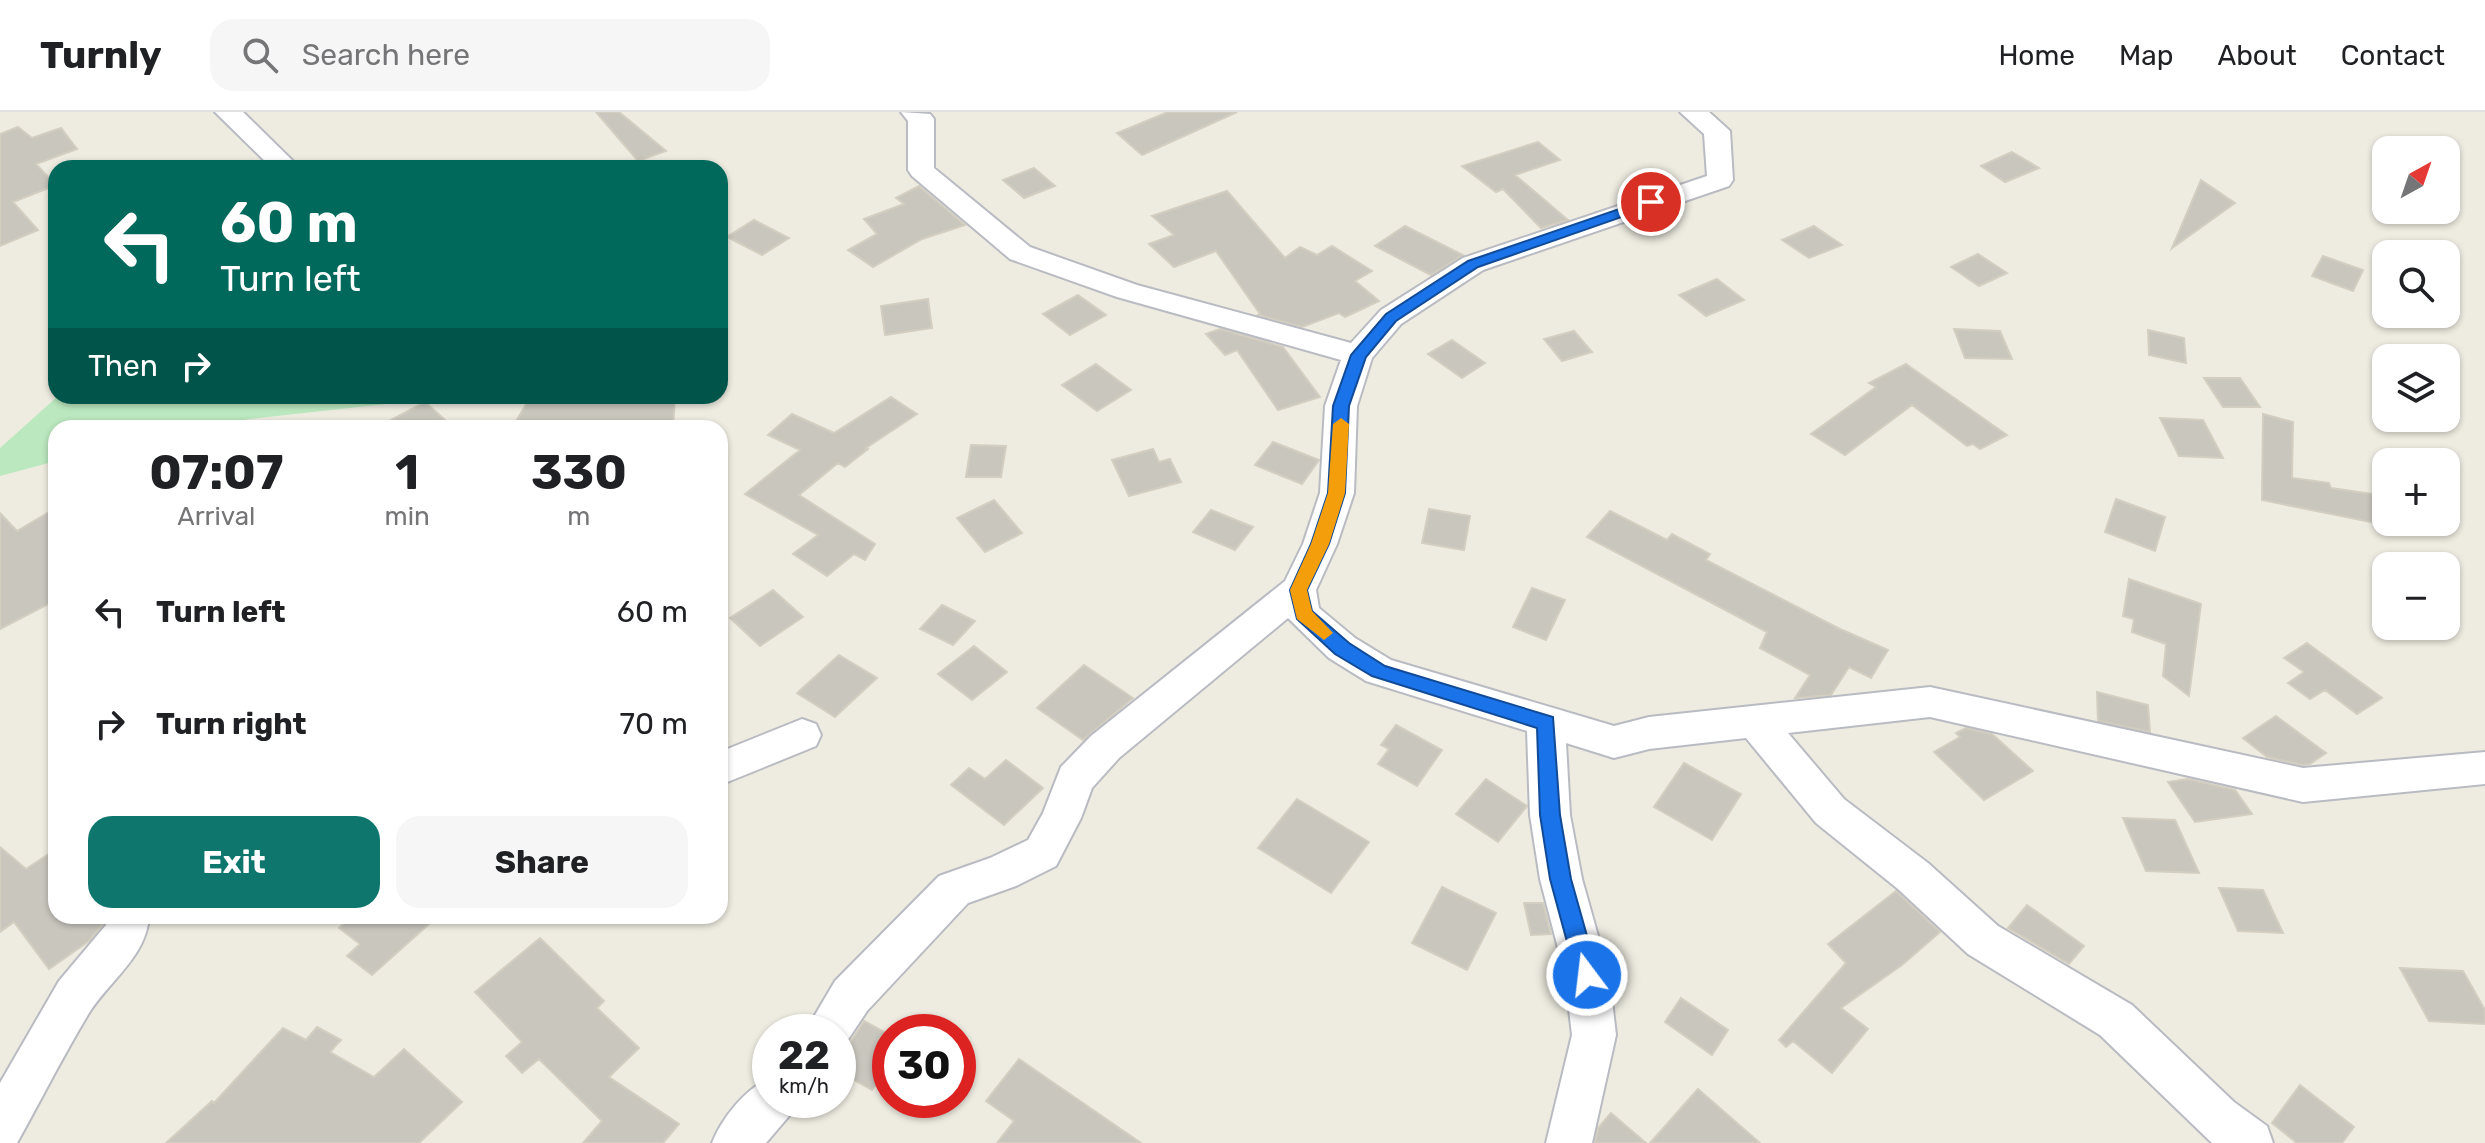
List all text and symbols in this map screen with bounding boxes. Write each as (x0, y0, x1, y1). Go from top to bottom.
search box (210, 19, 770, 91)
text: Turnly (40, 32, 162, 78)
icon: search (238, 33, 282, 77)
text: Search here (302, 37, 470, 73)
text: Home (1998, 39, 2075, 72)
text: Map (2119, 39, 2173, 72)
text: About (2217, 39, 2297, 72)
text: Contact (2341, 39, 2445, 72)
north arrow (2372, 136, 2460, 224)
map controls (2372, 136, 2460, 640)
pin (1617, 168, 1685, 236)
icon: arrive (1629, 180, 1673, 224)
text: 60 m (220, 190, 358, 256)
icon: left (88, 192, 192, 296)
button: search (2372, 240, 2460, 328)
text: Turn left (220, 257, 361, 300)
icon: right (174, 344, 218, 388)
button: layers (2372, 344, 2460, 432)
text: Then (88, 348, 158, 384)
text: 07:07 (149, 444, 283, 501)
text: 1 (395, 444, 419, 501)
text: 330 (531, 444, 627, 501)
button: + (2372, 448, 2460, 536)
text: Arrival (177, 501, 255, 532)
text: min (385, 501, 430, 532)
text: m (567, 501, 590, 532)
button: − (2372, 552, 2460, 640)
icon: left (88, 590, 132, 634)
text: Turn left (156, 594, 286, 630)
text: 60 m (617, 594, 688, 630)
icon: right (88, 702, 132, 746)
text: Turn right (156, 706, 307, 742)
text: 70 m (620, 706, 688, 742)
button: Exit (88, 816, 380, 908)
button: Share (396, 816, 688, 908)
position arrow (1545, 933, 1629, 1017)
speed limit sign: 30 (872, 1014, 976, 1118)
text: 22 (778, 1032, 830, 1079)
text: km/h (779, 1074, 829, 1098)

